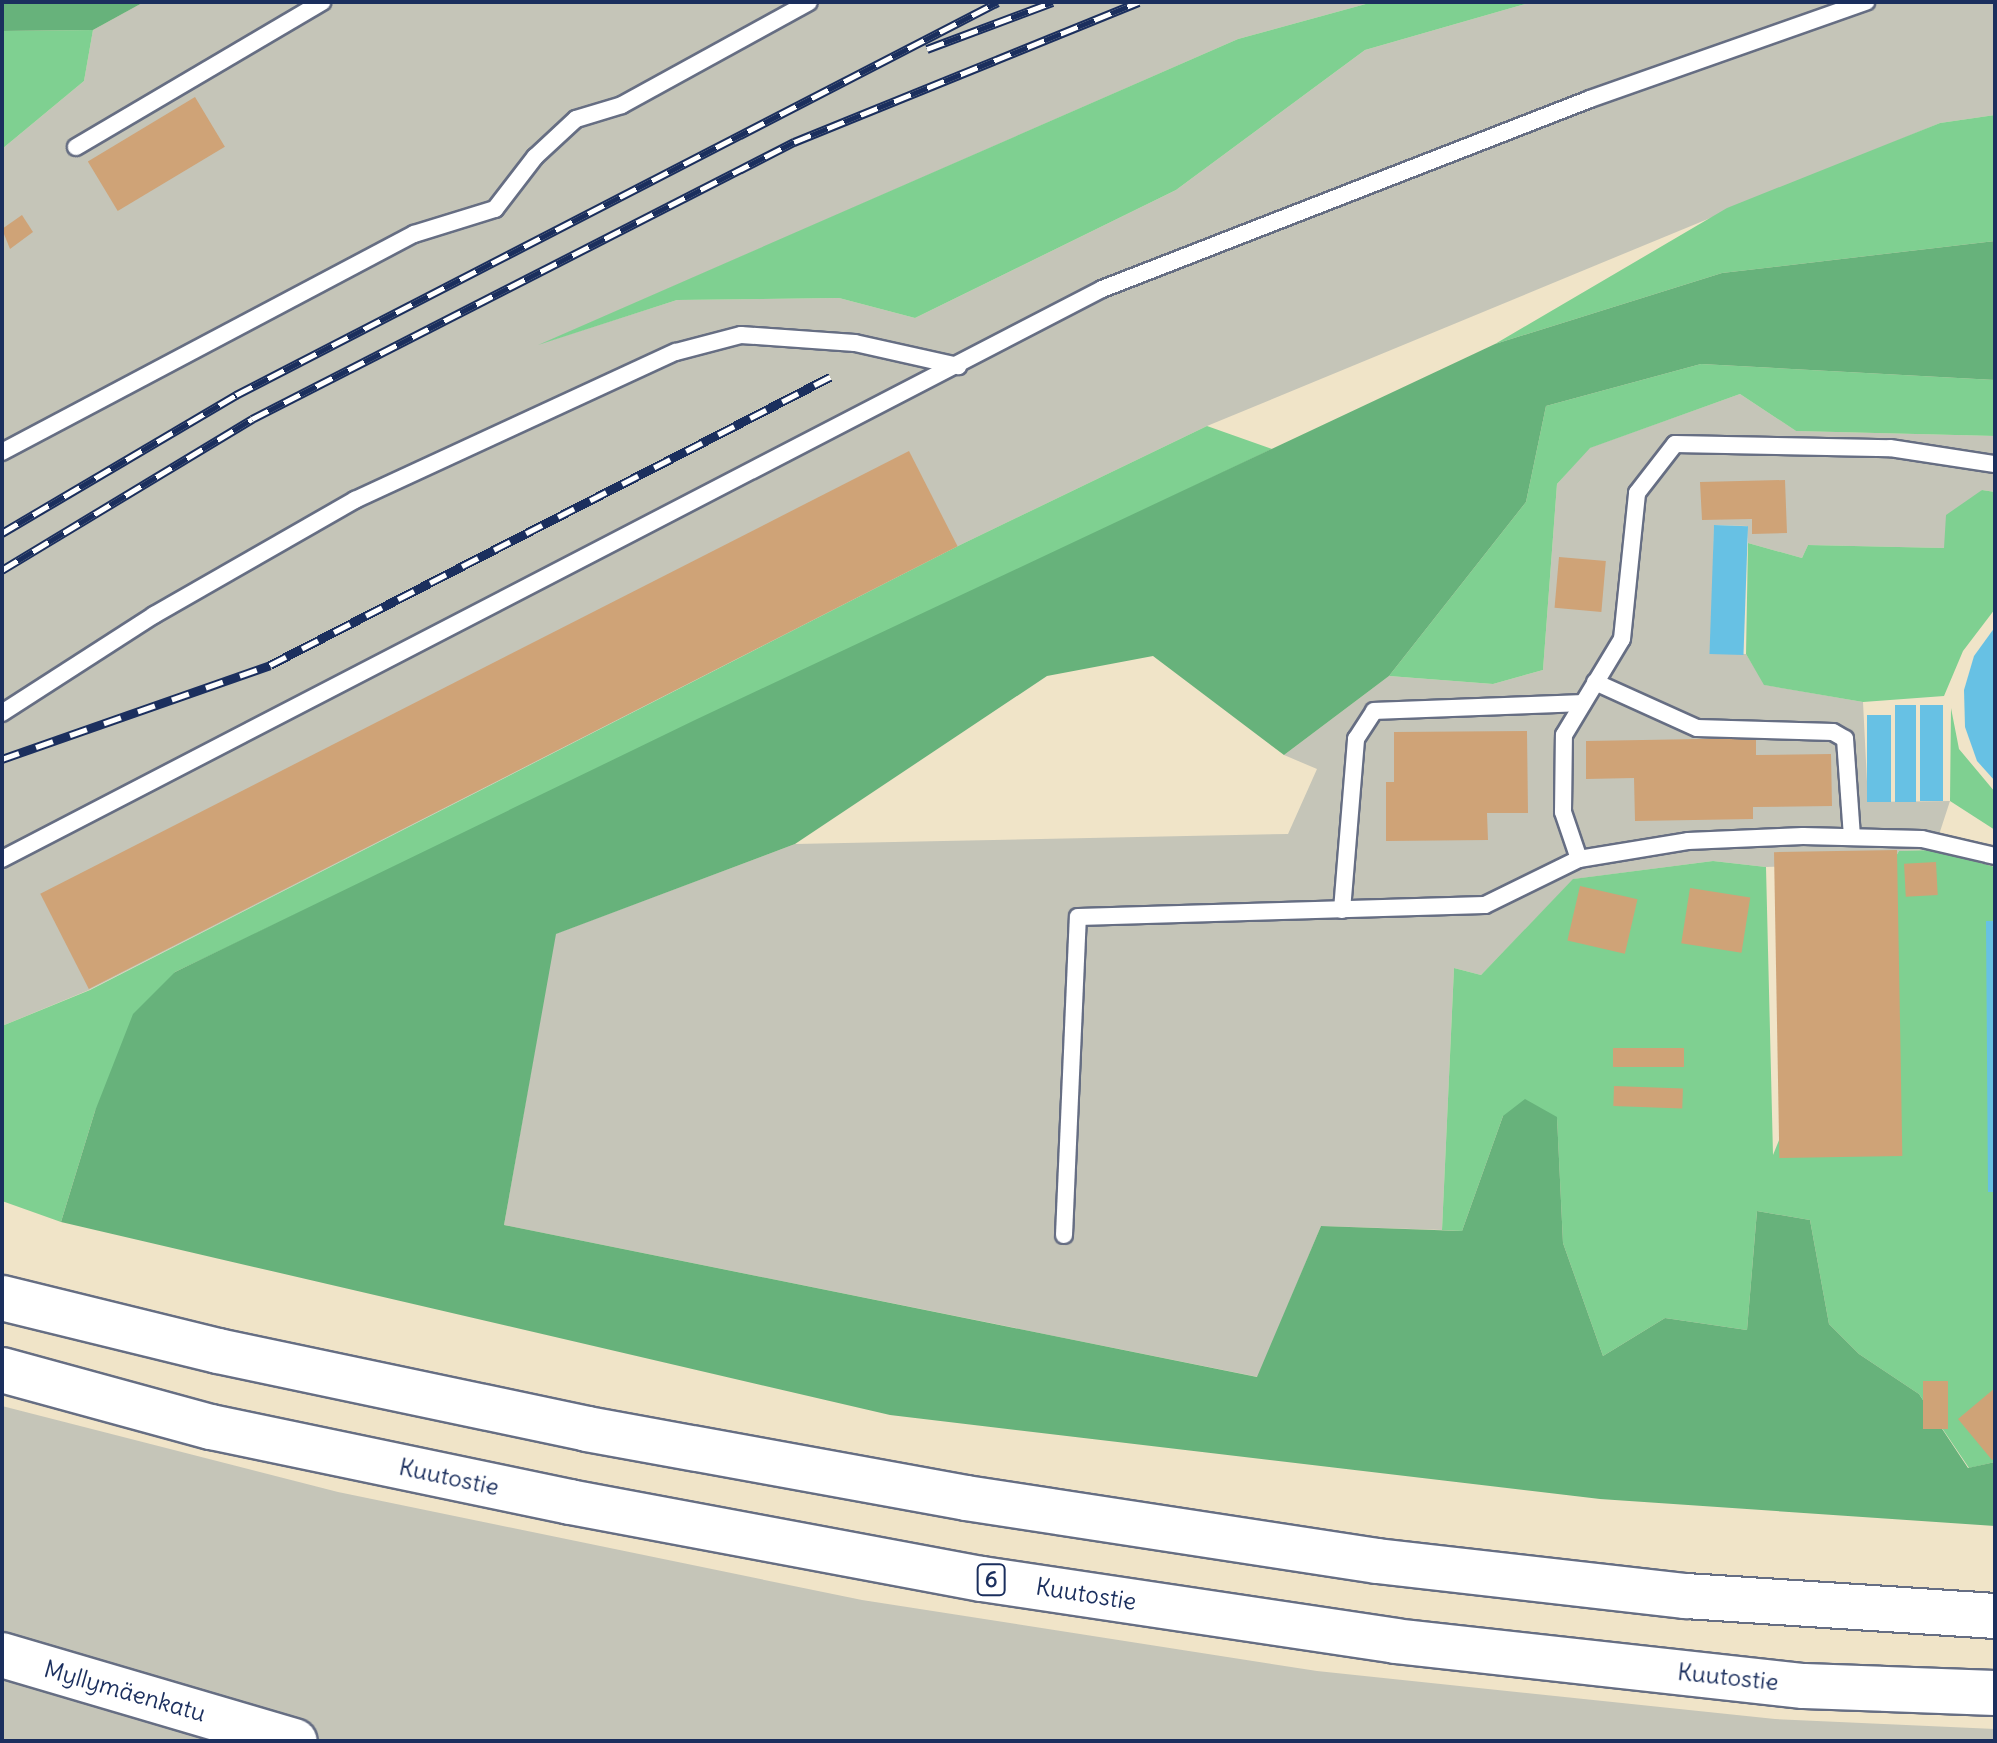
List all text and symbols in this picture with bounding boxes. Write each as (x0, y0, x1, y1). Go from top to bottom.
street label: Kuutostie (396, 1452, 502, 1502)
road number: 6 (975, 1562, 1007, 1598)
street label: Kuutostie (1034, 1572, 1138, 1616)
street label: Myllymäenkatu (41, 1654, 209, 1728)
street label: Kuutostie (1676, 1657, 1780, 1697)

